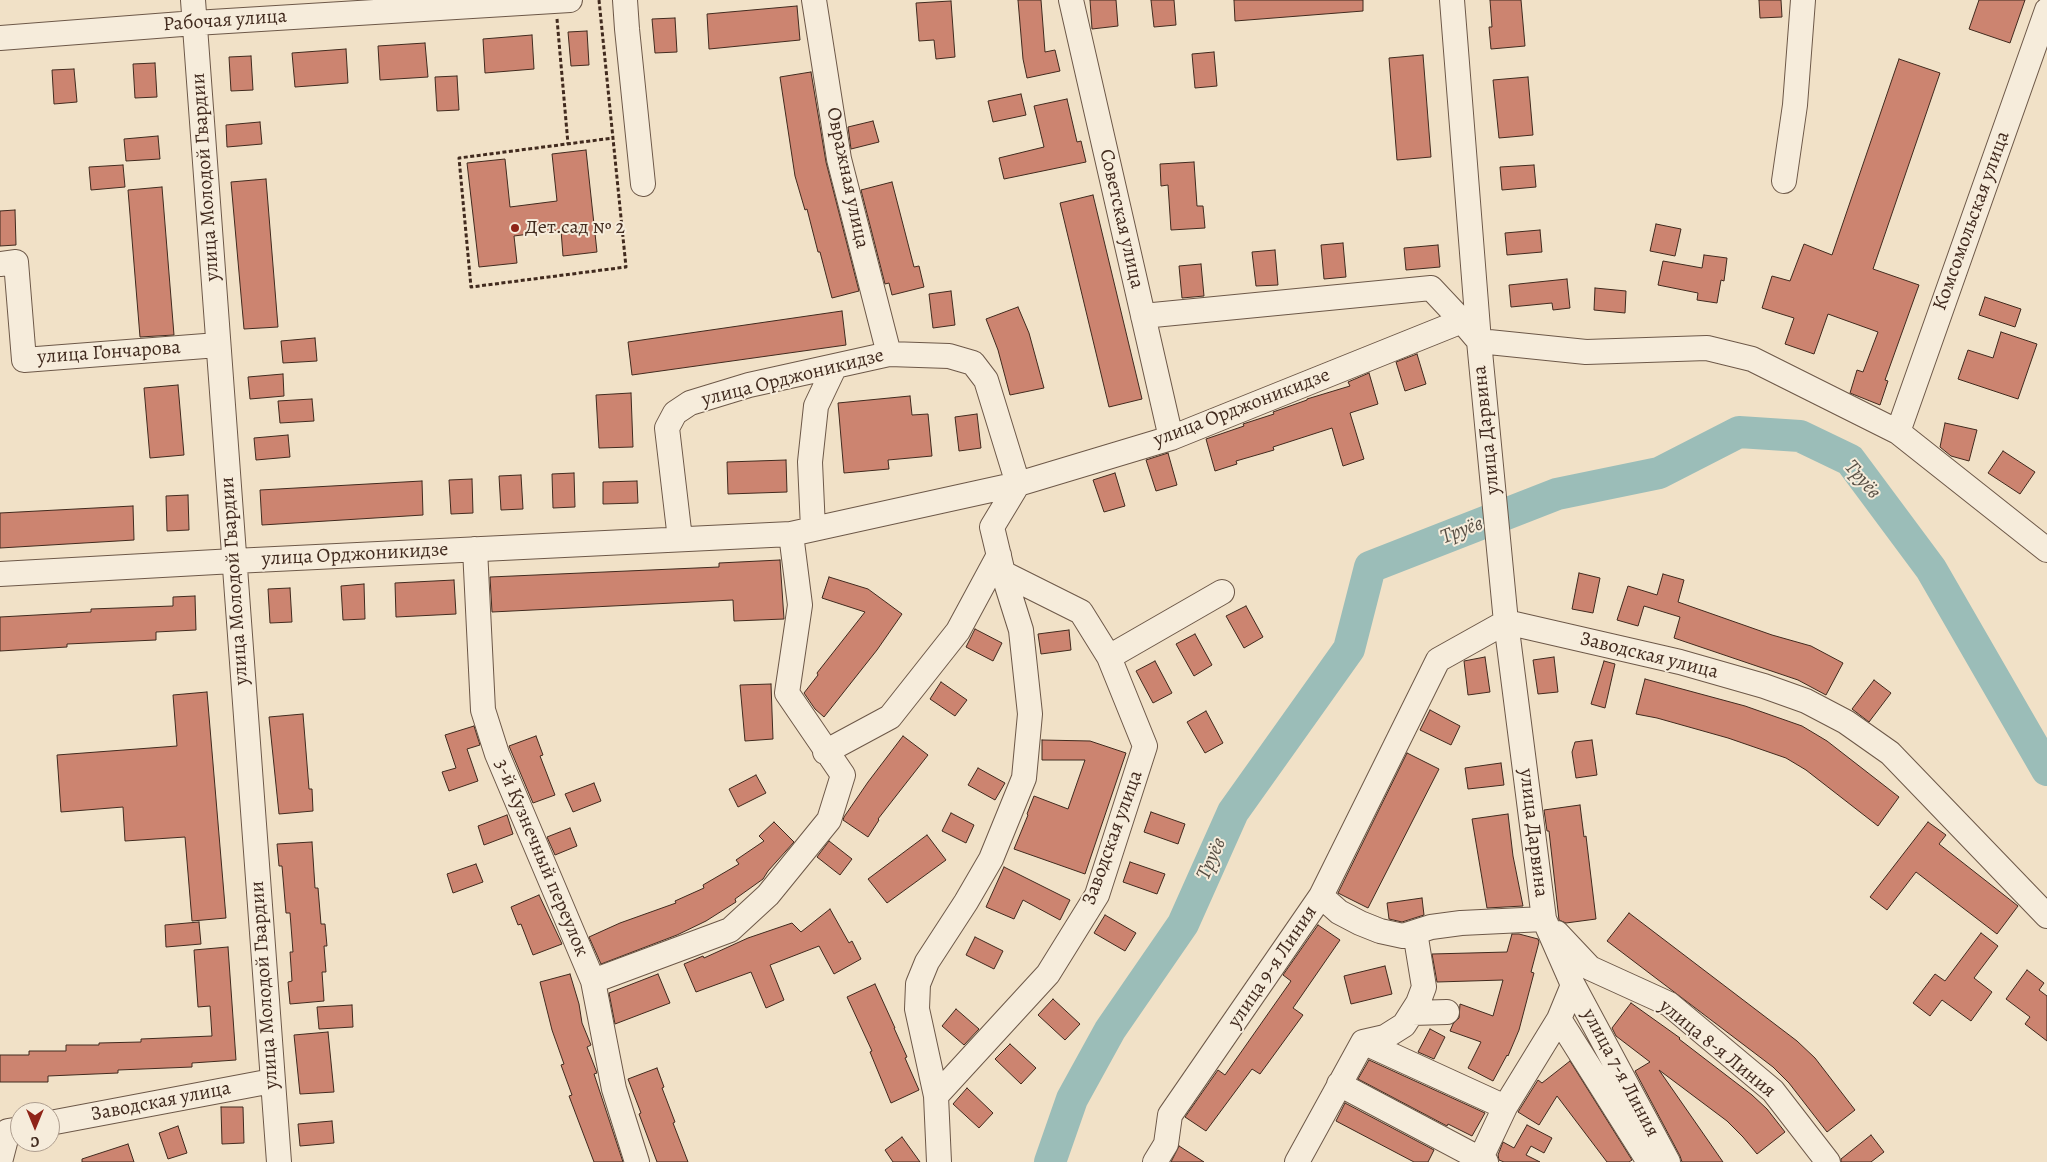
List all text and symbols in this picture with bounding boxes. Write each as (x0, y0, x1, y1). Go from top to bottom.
street label: Рабочая улица (162, 5, 288, 37)
street label: улица Молодой Гвардии (187, 72, 225, 282)
street label: Овражная улица (820, 105, 874, 251)
street label: Комсомольская улица (1928, 128, 2016, 314)
street label: Советская улица (1093, 147, 1149, 291)
place label: Дет.сад № 2 (525, 216, 625, 240)
marker: Дет.сад № 2 (509, 222, 521, 234)
street label: улица Гончарова (37, 336, 181, 370)
street label: улица Орджоникидзе (699, 344, 887, 412)
street label: улица Орджоникидзе (1150, 363, 1334, 453)
street label: улица Дарвина (1468, 364, 1506, 496)
water label: Труёв (1838, 455, 1886, 505)
street label: улица Молодой Гвардии (216, 476, 254, 686)
water label: Труёв (1437, 511, 1487, 551)
street label: улица Орджоникидзе (261, 538, 449, 572)
street label: Заводская улица (1577, 627, 1721, 685)
street label: 3-й Кузнечный переулок (489, 756, 593, 960)
street label: Заводская улица (1077, 767, 1149, 909)
street label: улица Дарвина (1513, 767, 1553, 899)
water label: Труёв (1192, 834, 1232, 884)
street label: улица Молодой Гвардии (246, 880, 284, 1090)
street label: улица 9-я Линия (1223, 901, 1323, 1033)
street label: улица 8-я Линия (1654, 995, 1780, 1103)
street label: улица 7-я Линия (1576, 1005, 1664, 1141)
street label: Заводская улица (89, 1077, 233, 1127)
north arrow (10, 1102, 60, 1152)
text: С (31, 1132, 39, 1151)

